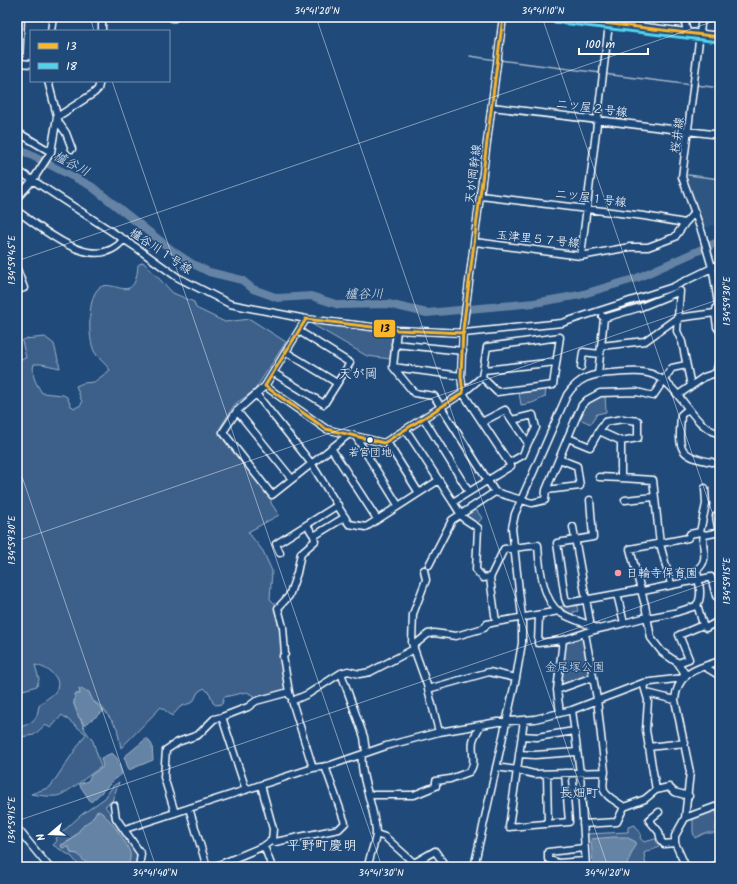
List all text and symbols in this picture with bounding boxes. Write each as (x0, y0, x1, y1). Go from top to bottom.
text: 34°41'20"N (294, 3, 340, 19)
text: 34°41'10"N (522, 3, 565, 19)
legend (30, 30, 170, 82)
scale bar (579, 30, 648, 56)
text: 100 m (585, 35, 616, 54)
text: 13 (66, 37, 77, 56)
text: 18 (66, 57, 78, 76)
street label: 二ツ屋２号線 (555, 95, 629, 122)
street label: 桜井線 (666, 116, 689, 154)
street label: 天が岡幹線 (460, 143, 487, 205)
water label: 櫨谷川 (49, 146, 93, 183)
street label: 二ツ屋１号線 (554, 185, 628, 212)
street label: 櫨谷川１号線 (126, 223, 196, 279)
street label: 玉津里５７号線 (495, 226, 581, 253)
text: 134°59'45"E (4, 234, 20, 285)
text: 134°59'30"E (719, 275, 735, 326)
water label: 櫨谷川 (344, 284, 384, 305)
line badge: 13 (373, 319, 396, 338)
text: 13 (380, 320, 390, 338)
district label: 天が岡 (338, 364, 378, 385)
marker: 若宮団地 (365, 435, 375, 445)
place label: 若宮団地 (348, 444, 392, 462)
text: 134°59'30"E (4, 514, 20, 565)
text: 134°59'15"E (719, 556, 735, 605)
place label: 日輪寺保育園 (626, 564, 698, 583)
marker: 日輪寺保育園 (613, 568, 623, 578)
park label: 金尾塚公園 (545, 658, 605, 677)
district label: 長畑町 (559, 783, 599, 804)
text: 134°59'15"E (4, 795, 20, 844)
north arrow (30, 814, 70, 854)
text: N (32, 831, 51, 843)
district label: 平野町慶明 (287, 835, 357, 857)
text: 34°41'40"N (132, 865, 178, 881)
text: 34°41'30"N (358, 865, 404, 881)
text: 34°41'20"N (584, 865, 630, 881)

